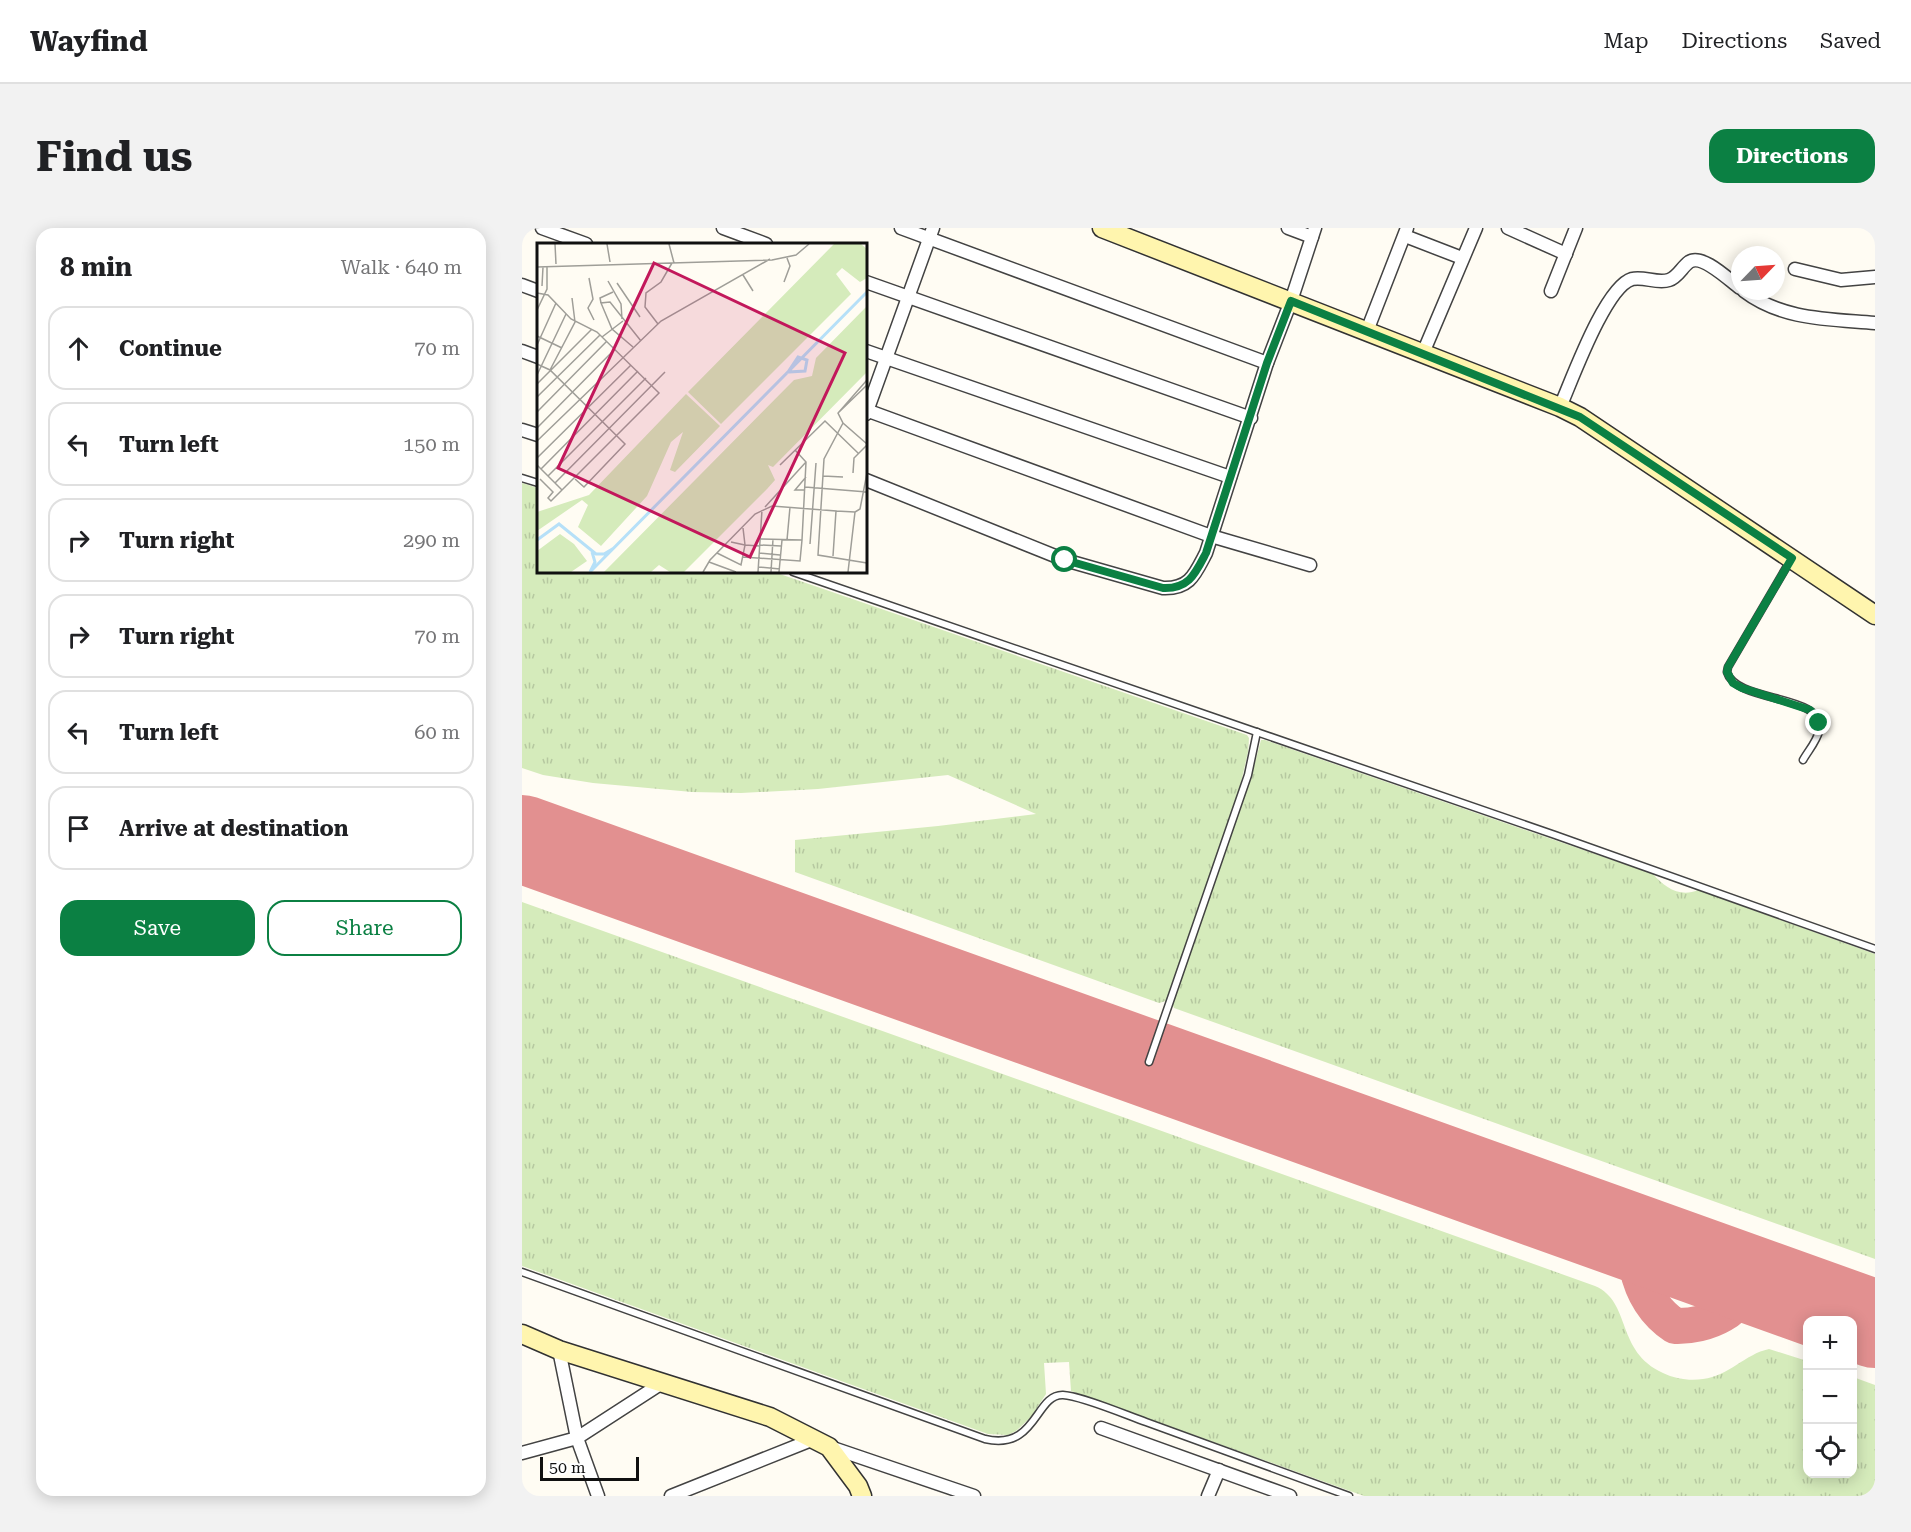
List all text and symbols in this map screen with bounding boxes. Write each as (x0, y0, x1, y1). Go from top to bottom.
text: Wayfind (30, 25, 148, 58)
text: Map (1604, 29, 1648, 53)
text: Directions (1681, 29, 1787, 53)
text: Saved (1820, 29, 1881, 53)
button: Directions (1709, 129, 1875, 183)
text: Find us (36, 132, 193, 181)
inset map (537, 243, 867, 573)
north arrow (1731, 246, 1785, 300)
text: 8 min (60, 252, 132, 282)
text: Walk · 640 m (341, 255, 462, 279)
icon: ahead (62, 332, 95, 365)
text: Continue (119, 336, 222, 361)
text: 70 m (414, 336, 460, 360)
icon: left (62, 428, 95, 461)
text: Turn left (119, 432, 219, 457)
text: 150 m (403, 432, 460, 456)
icon: right (62, 524, 95, 557)
text: Turn right (119, 528, 234, 553)
text: 290 m (403, 528, 460, 552)
route start (1051, 546, 1077, 572)
icon: right (62, 620, 95, 653)
text: Turn right (119, 624, 234, 649)
text: 70 m (414, 624, 460, 648)
route end (1805, 709, 1831, 735)
icon: left (62, 716, 95, 749)
text: Turn left (119, 720, 219, 745)
text: 60 m (414, 720, 460, 744)
icon: arrive (62, 812, 95, 845)
text: Arrive at destination (119, 816, 348, 841)
button: Save (60, 900, 255, 956)
button: Share (267, 900, 462, 956)
map controls (1803, 1316, 1857, 1478)
button: + (1803, 1316, 1857, 1370)
button: − (1803, 1370, 1857, 1424)
button: locate (1803, 1424, 1857, 1478)
scale bar (540, 1454, 639, 1482)
text: 50 m (549, 1458, 586, 1477)

